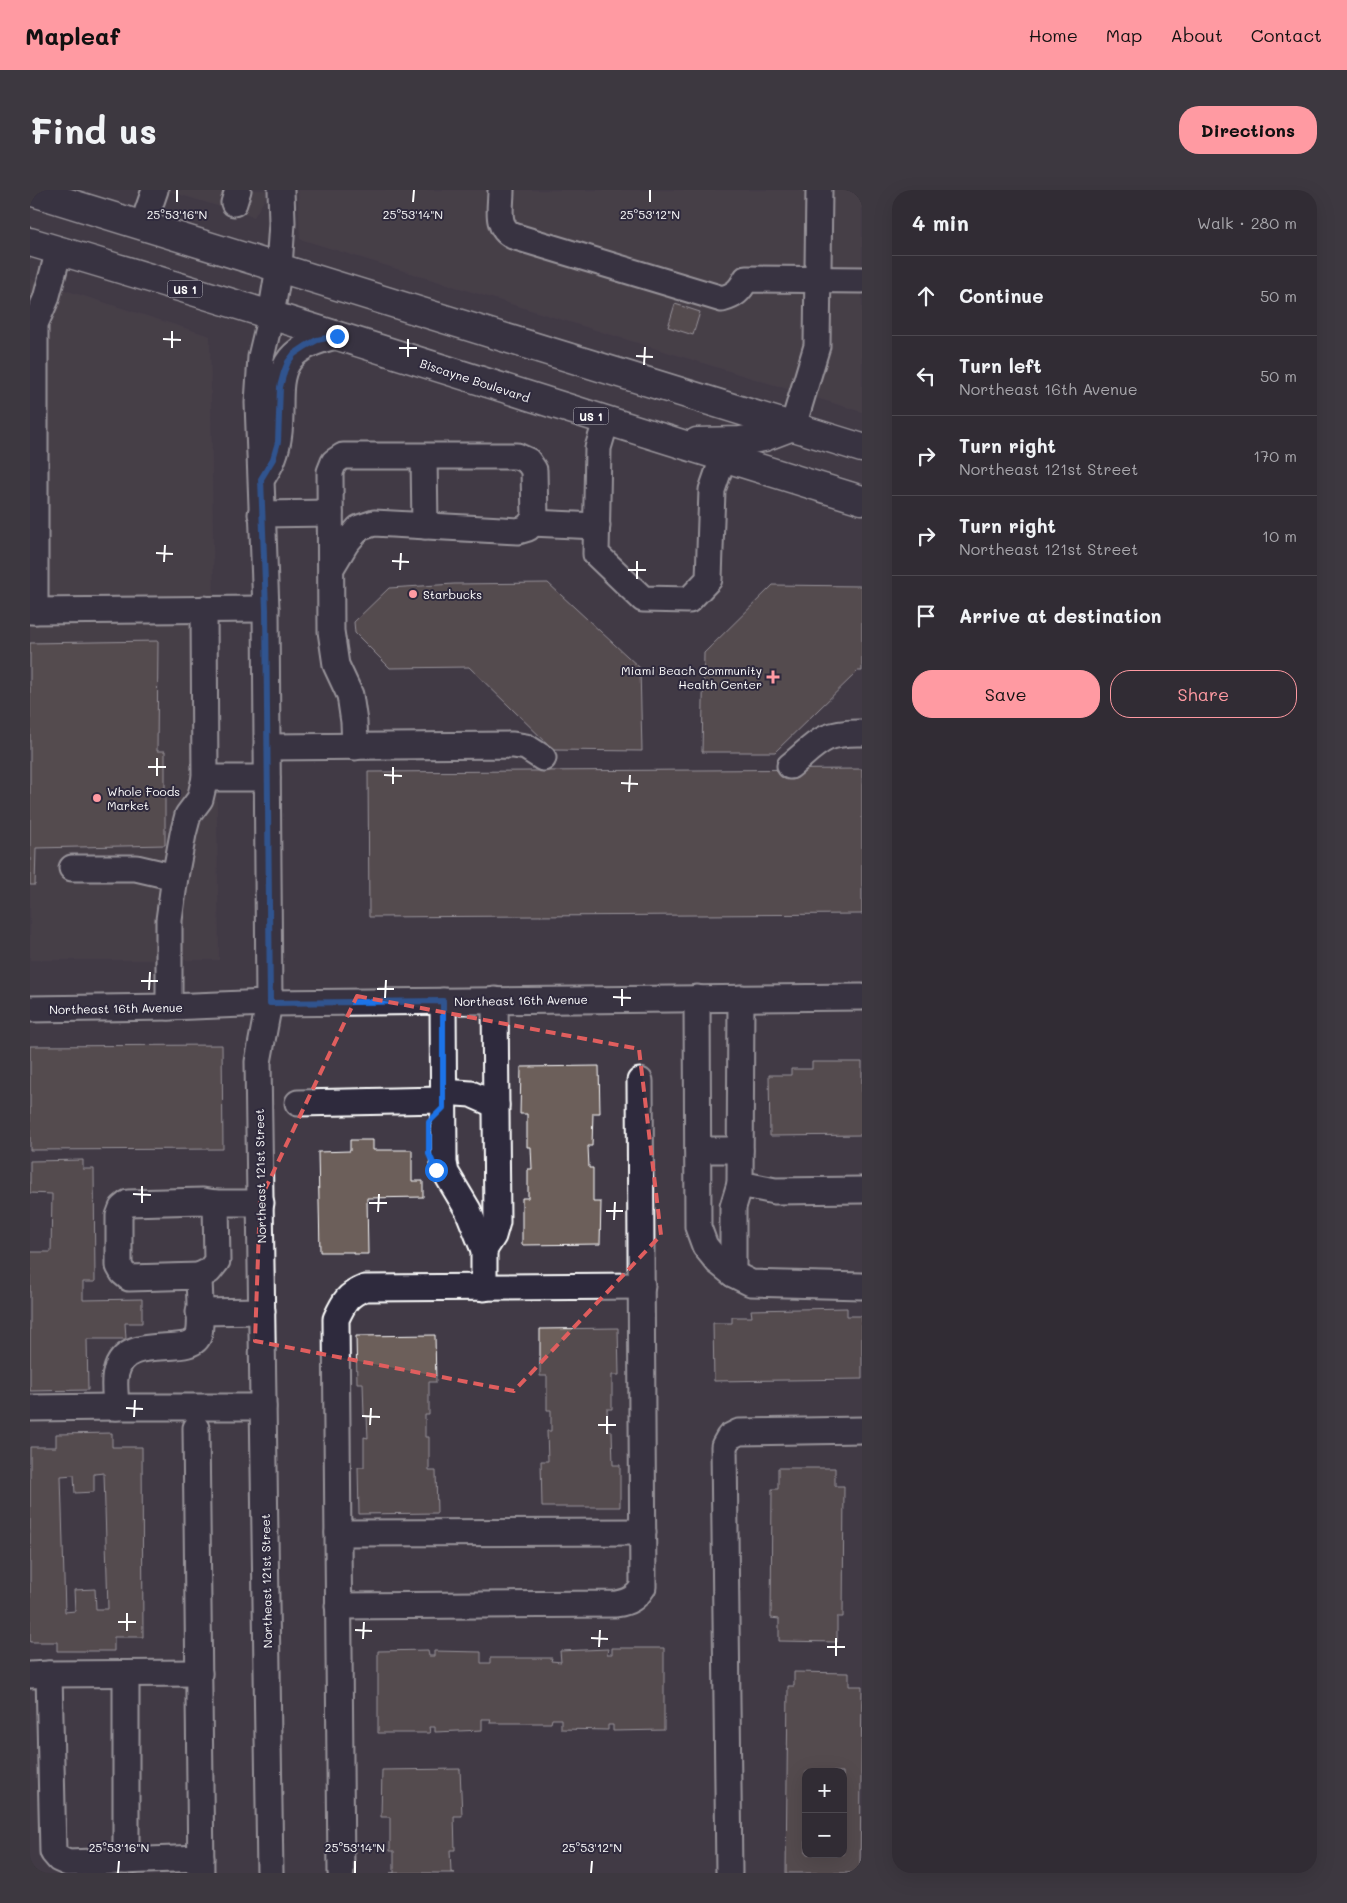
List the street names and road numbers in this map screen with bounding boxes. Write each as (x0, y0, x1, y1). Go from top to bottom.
road number: US 1 (168, 280, 202, 298)
street label: Biscayne Boulevard (418, 355, 532, 405)
road number: US 1 (574, 408, 608, 425)
street label: Northeast 16th Avenue (454, 991, 588, 1009)
street label: Northeast 16th Avenue (49, 999, 183, 1017)
street label: Northeast 121st Street (251, 1109, 269, 1243)
street label: Northeast 121st Street (257, 1514, 275, 1648)

